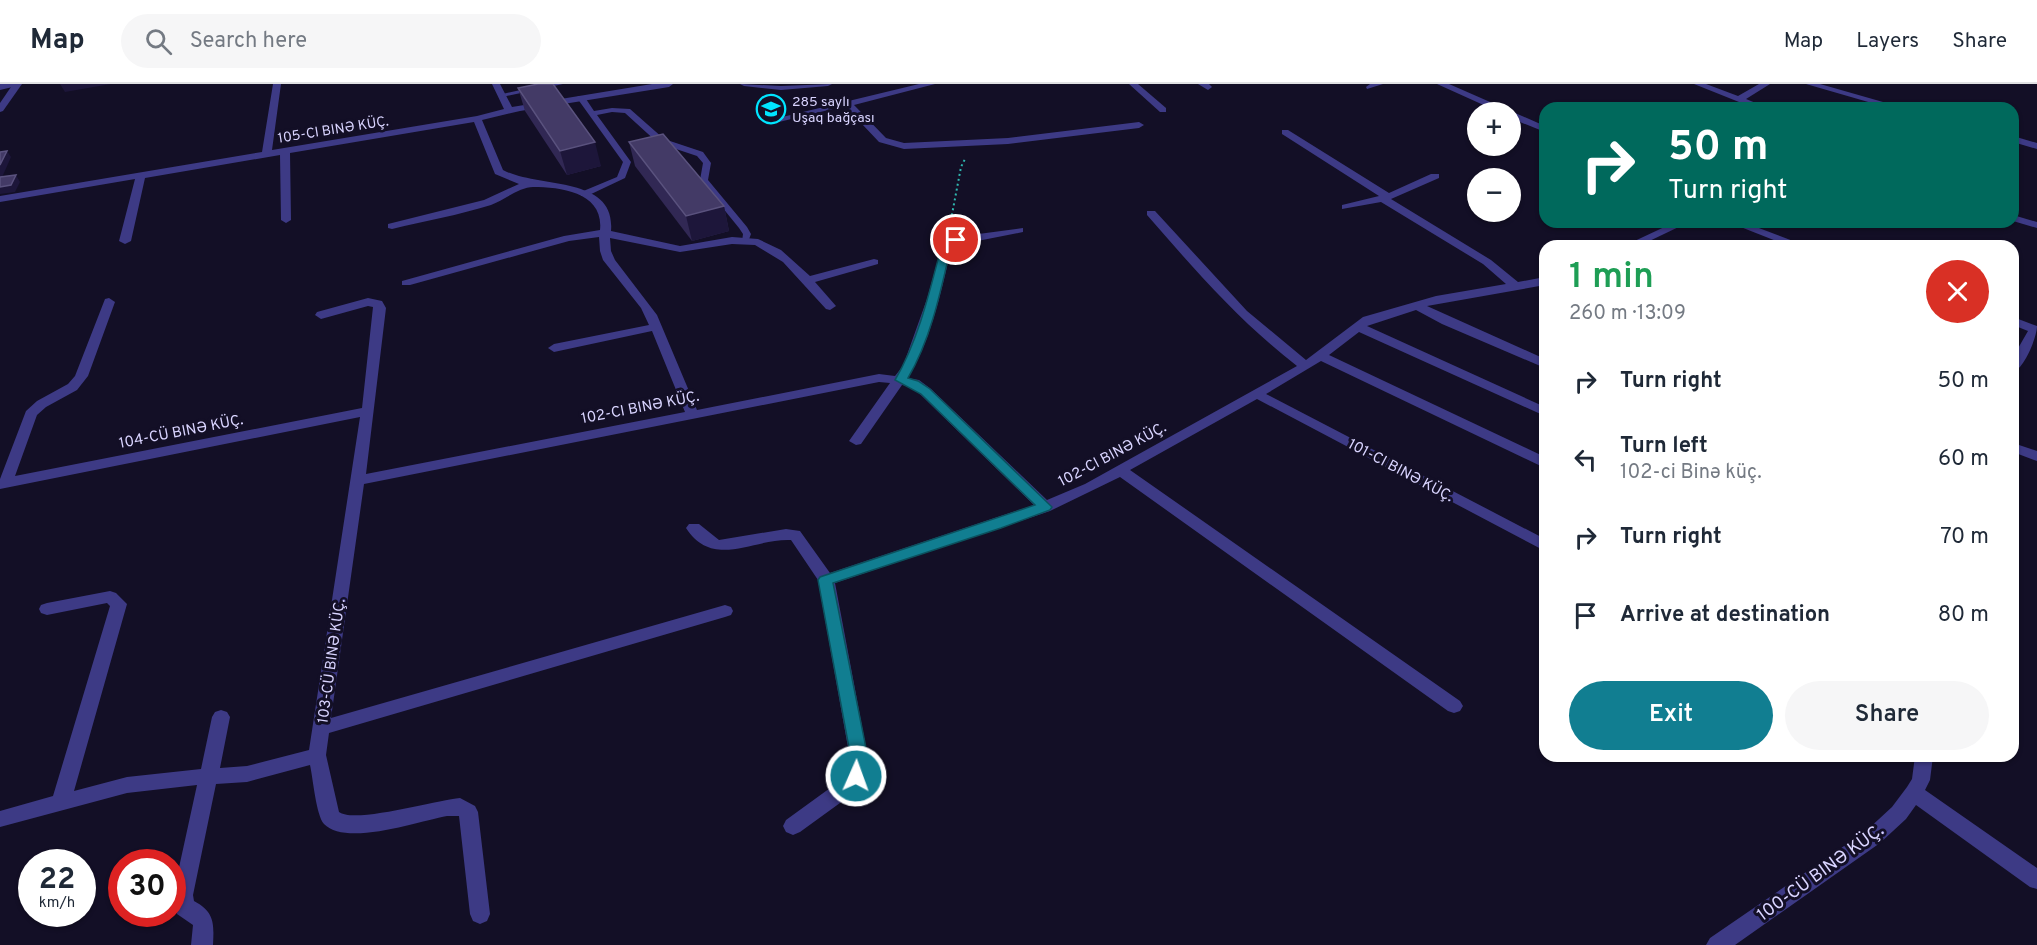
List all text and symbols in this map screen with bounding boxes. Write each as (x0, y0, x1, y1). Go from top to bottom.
search box (121, 14, 541, 68)
text: Map (30, 23, 85, 59)
icon: search (142, 25, 175, 58)
text: Search here (190, 28, 307, 55)
text: Map (1784, 28, 1823, 55)
text: Layers (1856, 28, 1919, 55)
text: Share (1952, 28, 2007, 55)
school or university icon: 285 saylı Uşaq bağçası (755, 93, 787, 125)
place label: 285 saylı Uşaq bağçası (792, 94, 875, 127)
map controls (1467, 102, 1521, 222)
button: + (1467, 102, 1521, 156)
street label: 105-CI BINƏ KÜÇ. (276, 112, 390, 148)
text: 50 m (1668, 122, 1769, 175)
icon: right (1569, 126, 1647, 204)
button: − (1467, 168, 1521, 222)
text: Turn right (1668, 174, 1787, 208)
pin (930, 214, 981, 265)
icon: arrive (939, 223, 972, 256)
text: 1 min (1569, 255, 1654, 301)
button: close (1926, 260, 1989, 323)
text: 260 m · 13:09 (1569, 301, 1686, 327)
icon: right (1569, 365, 1602, 398)
text: Turn right (1620, 368, 1722, 395)
text: 50 m (1937, 368, 1989, 395)
street label: 102-CI BINƏ KÜÇ. (579, 387, 701, 429)
street label: 104-CÜ BINƏ KÜÇ. (117, 410, 245, 454)
street label: 102-CI BINƏ KÜÇ. (1055, 418, 1170, 492)
text: Turn left (1620, 433, 1708, 460)
street label: 101-CI BINƏ KÜÇ. (1344, 435, 1457, 507)
icon: left (1569, 443, 1602, 476)
text: 60 m (1938, 446, 1989, 473)
text: 102-ci Binə küç. (1620, 460, 1762, 486)
icon: right (1569, 521, 1602, 554)
text: Turn right (1620, 524, 1722, 551)
text: 70 m (1940, 524, 1989, 551)
street label: 103-CÜ BINƏ KÜÇ. (313, 597, 351, 725)
icon: arrive (1569, 599, 1602, 632)
text: Arrive at destination (1620, 602, 1830, 629)
text: 80 m (1938, 602, 1989, 629)
button: Exit (1569, 681, 1773, 750)
button: Share (1785, 681, 1989, 750)
position arrow (824, 744, 888, 808)
street label: 100-CÜ BINƏ KÜÇ. (1752, 818, 1889, 927)
speed limit sign: 30 (108, 849, 186, 927)
text: 22 (39, 862, 75, 899)
text: km/h (39, 894, 75, 913)

